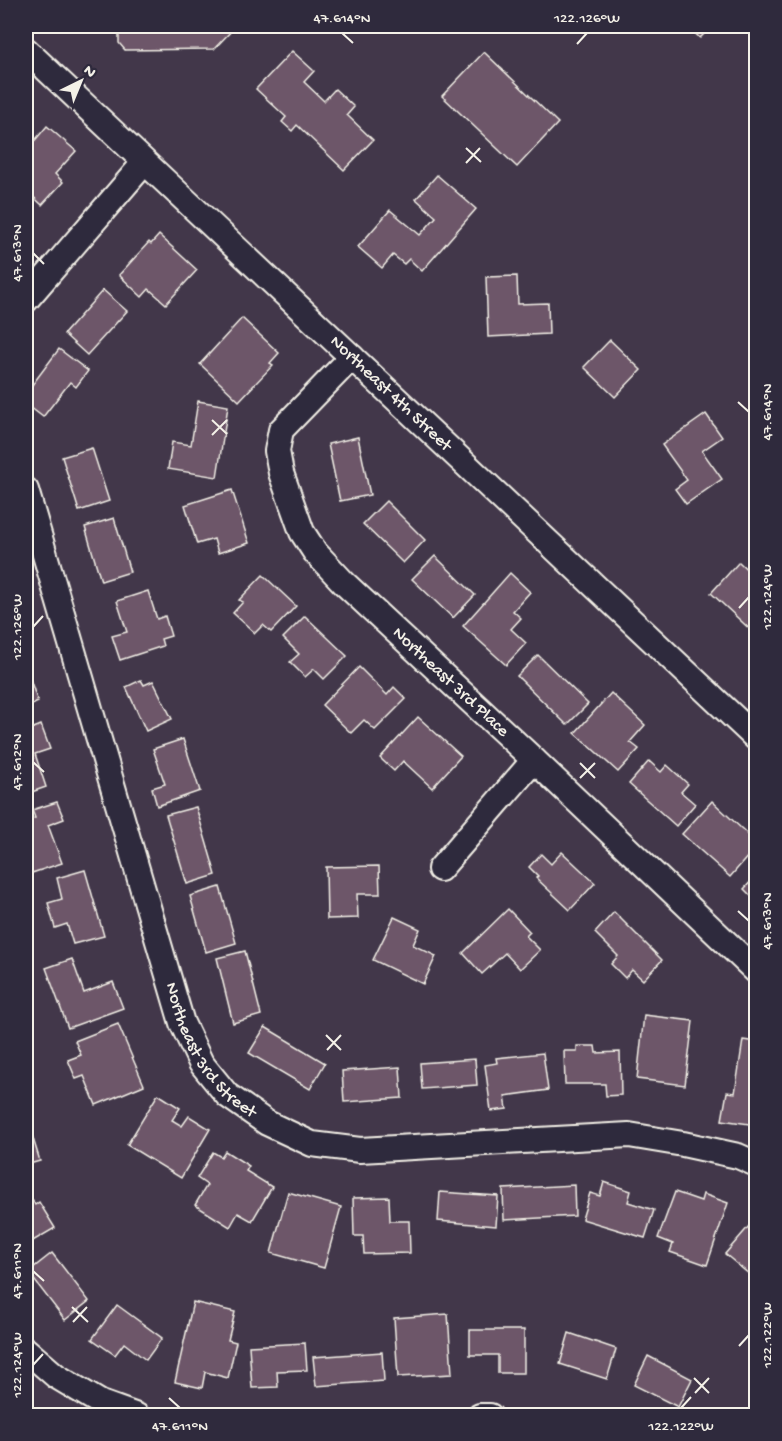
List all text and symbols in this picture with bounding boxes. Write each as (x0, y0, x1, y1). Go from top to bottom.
text: 47.614°N (314, 10, 371, 28)
text: 122.126°W (553, 10, 620, 28)
north arrow (51, 51, 111, 111)
text: N (79, 62, 100, 83)
text: 47.613°N (9, 224, 27, 282)
street label: Northeast 4th Street (325, 331, 457, 457)
text: 47.614°N (759, 383, 777, 440)
text: 122.124°W (759, 564, 777, 631)
text: 122.126°W (9, 594, 27, 661)
street label: Northeast 3rd Place (388, 623, 514, 742)
text: 47.612°N (9, 733, 27, 791)
text: 47.613°N (759, 892, 777, 950)
street label: Northeast 3rd Street (160, 980, 262, 1124)
text: 47.611°N (9, 1243, 27, 1299)
text: 122.122°W (759, 1302, 777, 1369)
text: 122.124°W (9, 1332, 27, 1399)
text: 47.611°N (152, 1418, 208, 1436)
text: 122.122°W (647, 1418, 714, 1436)

